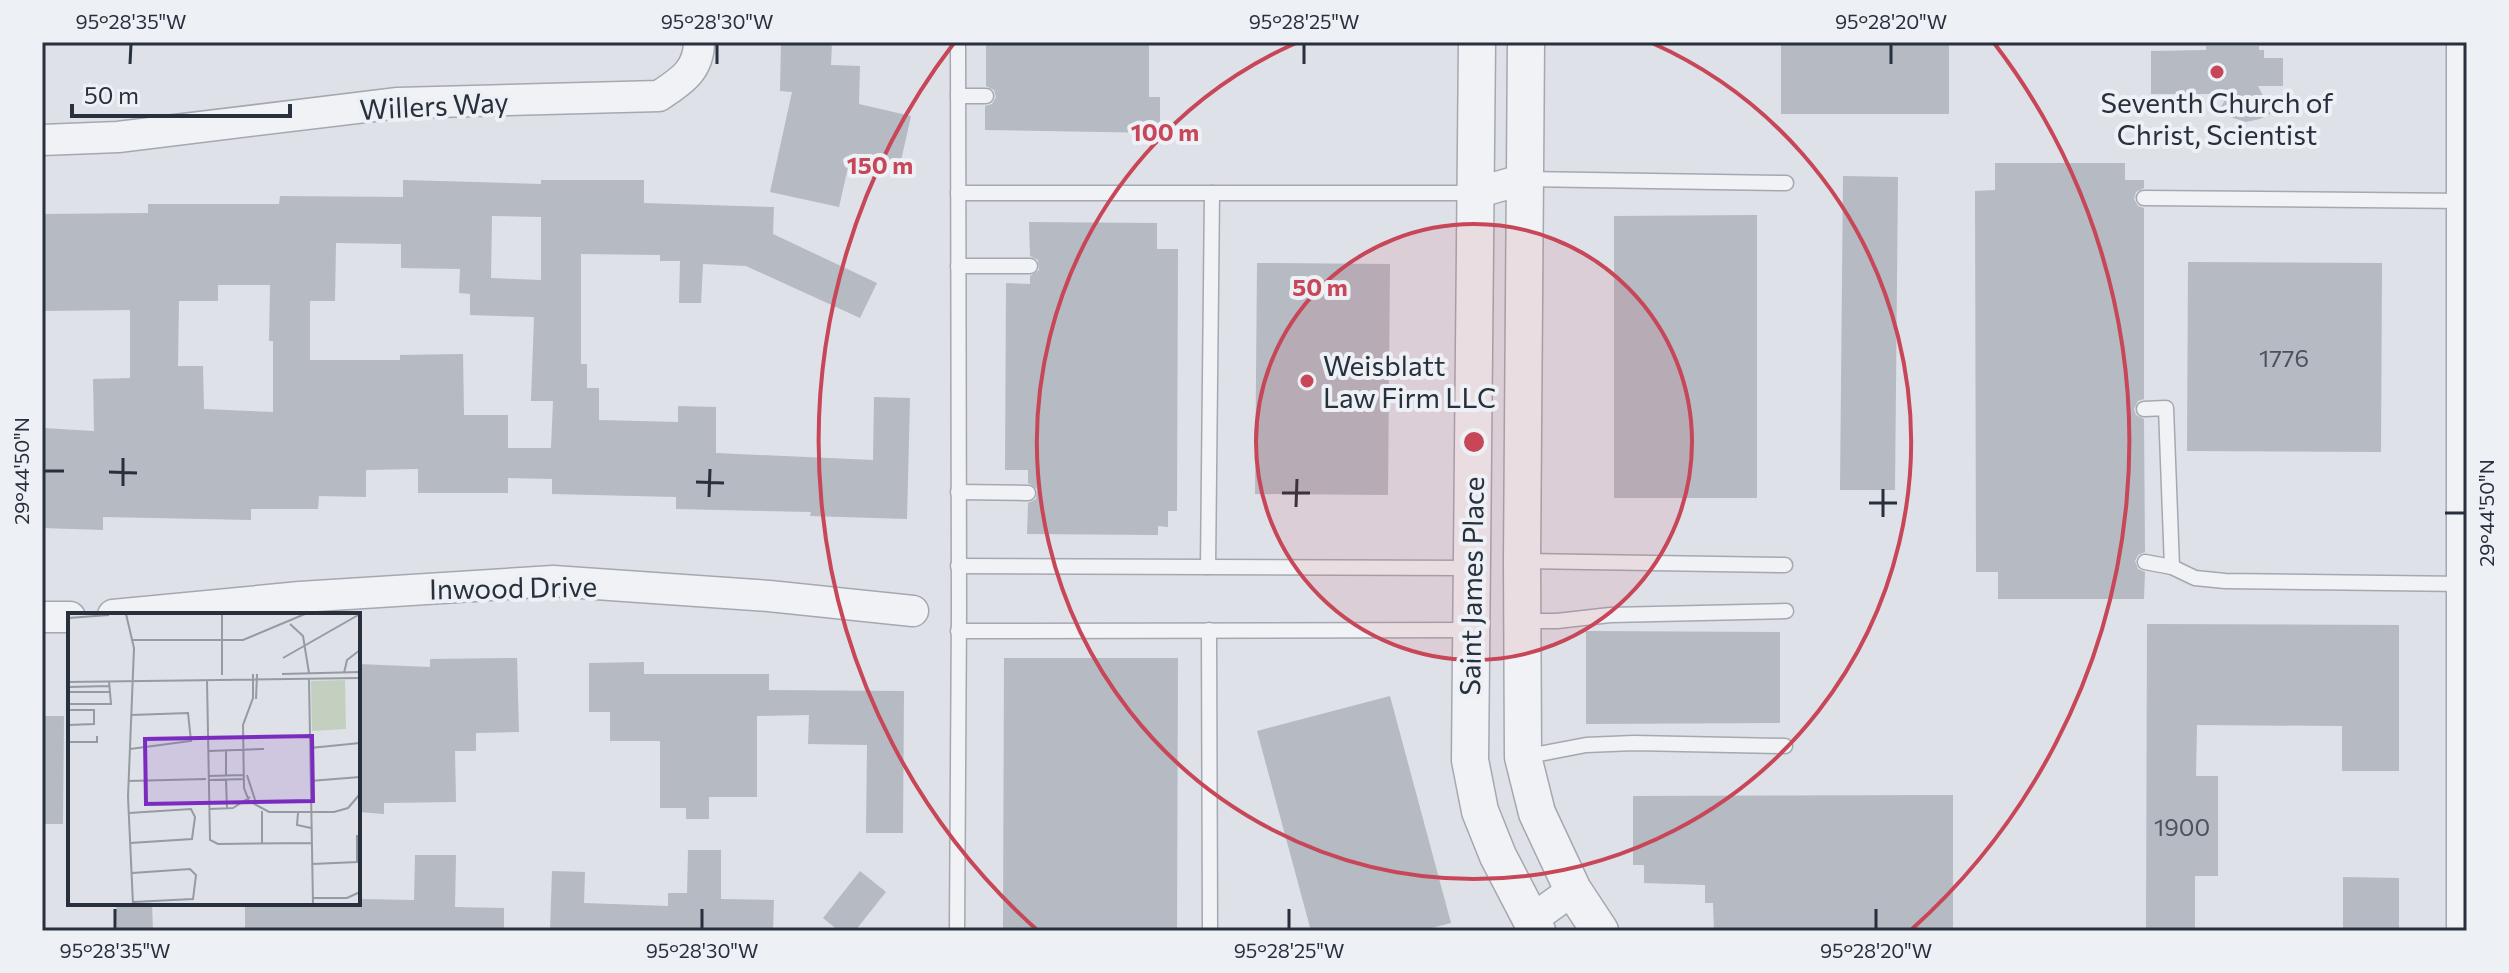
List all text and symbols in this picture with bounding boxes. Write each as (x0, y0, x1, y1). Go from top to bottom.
text: 95°28'35"W (76, 9, 187, 33)
text: 95°28'30"W (661, 9, 773, 33)
text: 95°28'25"W (1249, 9, 1359, 33)
text: 95°28'20"W (1835, 9, 1947, 33)
marker: Seventh Church of Christ, Scientist (2208, 63, 2226, 81)
scale bar (72, 68, 290, 118)
text: 50 m (84, 80, 139, 109)
street label: Willers Way (358, 84, 510, 126)
place label: Seventh Church of Christ, Scientist (2101, 85, 2333, 151)
text: 100 m (1131, 117, 1199, 146)
text: 150 m (847, 150, 913, 179)
text: 50 m (1292, 272, 1348, 301)
house number: 1776 (2259, 343, 2309, 372)
place label: Weisblatt Law Firm LLC (1323, 348, 1496, 414)
marker: Weisblatt Law Firm LLC (1298, 372, 1316, 390)
text: 29°44'50"N (9, 417, 33, 525)
centre of rings (1460, 428, 1488, 456)
text: 29°44'50"N (2474, 459, 2498, 567)
street label: Saint James Place (1452, 476, 1490, 696)
street label: Inwood Drive (429, 569, 597, 605)
inset map (68, 613, 360, 905)
house number: 1900 (2154, 812, 2210, 841)
text: 95°28'35"W (60, 938, 171, 962)
text: 95°28'30"W (646, 938, 758, 962)
text: 95°28'25"W (1234, 938, 1344, 962)
text: 95°28'20"W (1820, 938, 1932, 962)

